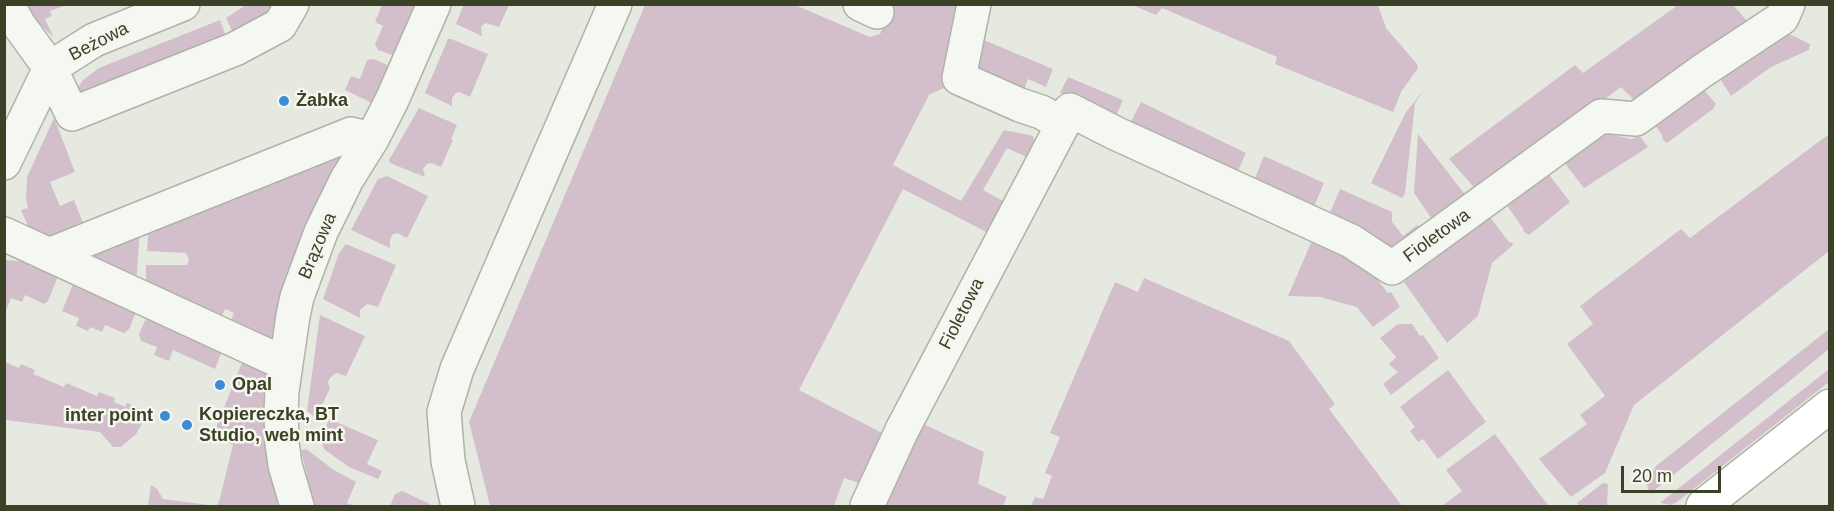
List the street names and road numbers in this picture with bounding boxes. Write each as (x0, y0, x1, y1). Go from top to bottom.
street label: Beżowa (66, 18, 132, 66)
street label: Fioletowa (1399, 205, 1475, 267)
street label: Brązowa (294, 210, 342, 282)
street label: Fioletowa (935, 275, 989, 353)

